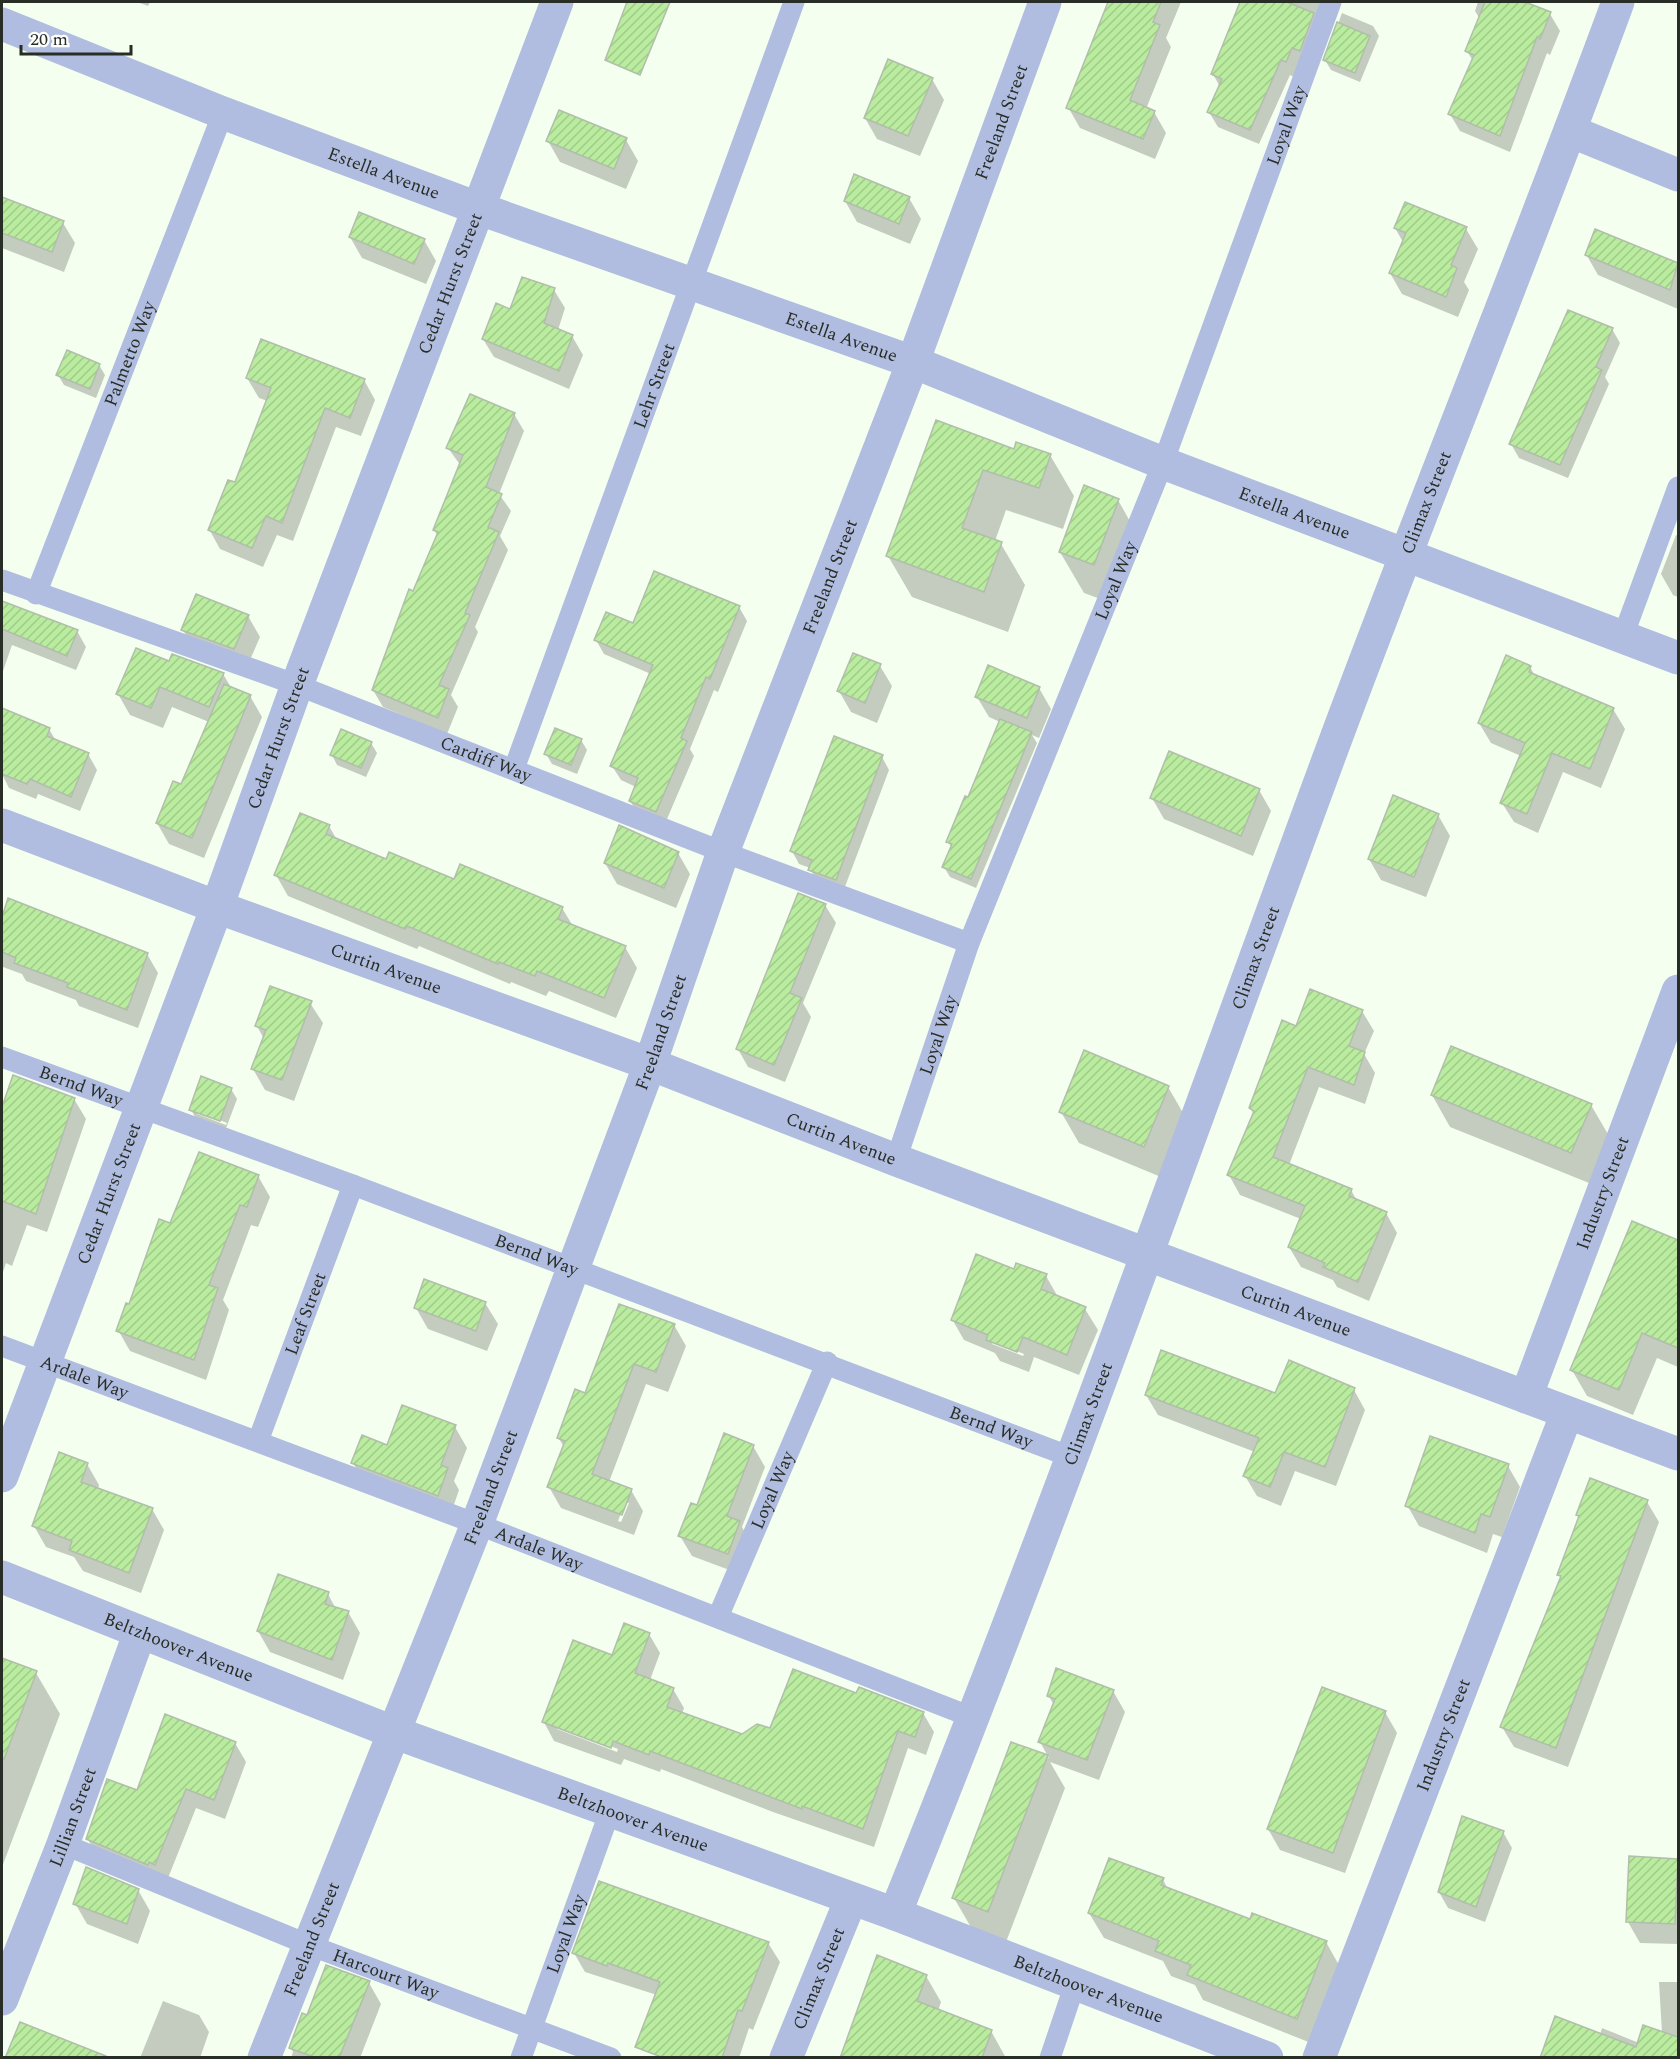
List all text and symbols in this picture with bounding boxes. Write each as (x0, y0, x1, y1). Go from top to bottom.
scale bar (21, 18, 130, 56)
text: 20 m (30, 26, 68, 53)
street label: Freeland Street (967, 60, 1035, 183)
street label: Loyal Way (1259, 81, 1313, 169)
street label: Estella Avenue (324, 140, 444, 206)
street label: Cedar Hurst Street (411, 208, 489, 358)
street label: Palmetto Way (97, 296, 163, 410)
street label: Estella Avenue (781, 304, 902, 369)
street label: Lehr Street (626, 339, 682, 432)
street label: Climax Street (1394, 447, 1458, 558)
street label: Estella Avenue (1235, 479, 1354, 546)
street label: Freeland Street (795, 515, 864, 638)
street label: Loyal Way (1087, 536, 1144, 624)
street label: Cedar Hurst Street (240, 663, 316, 813)
street label: Cardiff Way (436, 729, 537, 790)
street label: Climax Street (1224, 902, 1287, 1013)
street label: Curtin Avenue (327, 936, 446, 1001)
street label: Freeland Street (628, 970, 694, 1094)
street label: Loyal Way (912, 990, 965, 1079)
street label: Bernd Way (35, 1058, 128, 1114)
street label: Curtin Avenue (782, 1105, 901, 1172)
street label: Cedar Hurst Street (70, 1119, 148, 1268)
street label: Industry Street (1569, 1132, 1636, 1254)
street label: Bernd Way (491, 1226, 584, 1283)
street label: Leaf Street (278, 1268, 333, 1359)
street label: Curtin Avenue (1236, 1277, 1355, 1344)
street label: Ardale Way (36, 1348, 134, 1406)
street label: Climax Street (1056, 1358, 1120, 1470)
street label: Bernd Way (945, 1399, 1038, 1455)
street label: Freeland Street (456, 1426, 525, 1549)
street label: Loyal Way (744, 1445, 801, 1534)
street label: Ardale Way (491, 1519, 588, 1578)
street label: Beltzhoover Avenue (100, 1605, 258, 1689)
street label: Industry Street (1409, 1674, 1477, 1796)
street label: Lillian Street (42, 1764, 103, 1871)
street label: Beltzhoover Avenue (554, 1779, 713, 1859)
street label: Freeland Street (276, 1878, 346, 2001)
street label: Loyal Way (539, 1889, 593, 1977)
street label: Climax Street (785, 1923, 852, 2034)
street label: Harcourt Way (329, 1942, 444, 2006)
street label: Beltzhoover Avenue (1009, 1948, 1168, 2030)

